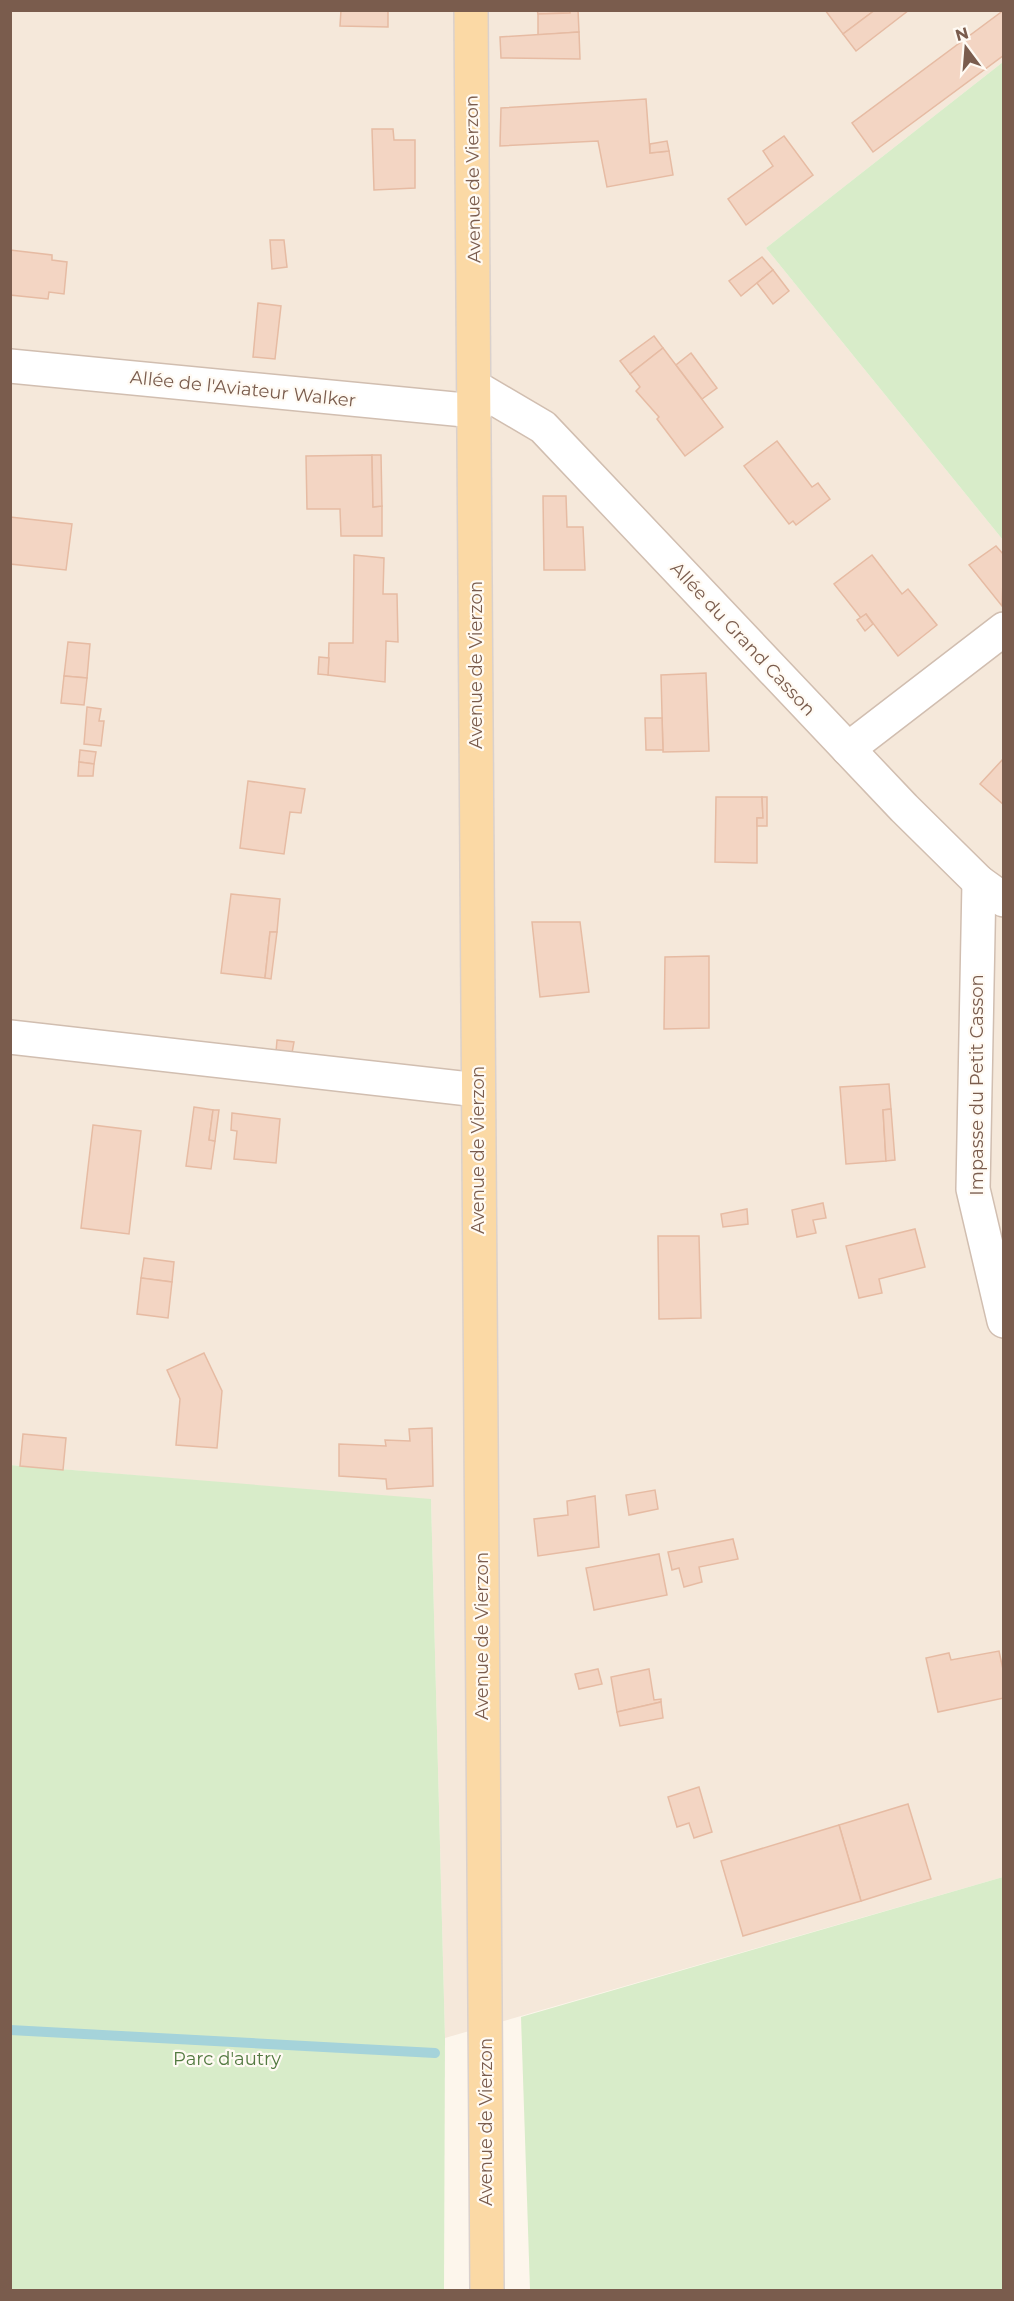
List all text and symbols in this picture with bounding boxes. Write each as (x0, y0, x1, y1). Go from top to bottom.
north arrow (936, 18, 996, 78)
text: N (953, 23, 971, 45)
street label: Avenue de Vierzon (461, 95, 485, 263)
street label: Allée de l'Aviateur Walker (129, 366, 357, 412)
street label: Allée du Grand Casson (666, 557, 820, 721)
street label: Avenue de Vierzon (465, 581, 487, 749)
street label: Impasse du Petit Casson (966, 974, 988, 1196)
street label: Avenue de Vierzon (467, 1066, 489, 1234)
street label: Avenue de Vierzon (471, 1552, 493, 1720)
street label: Avenue de Vierzon (475, 2038, 497, 2206)
park label: Parc d'autry (173, 2048, 281, 2070)

